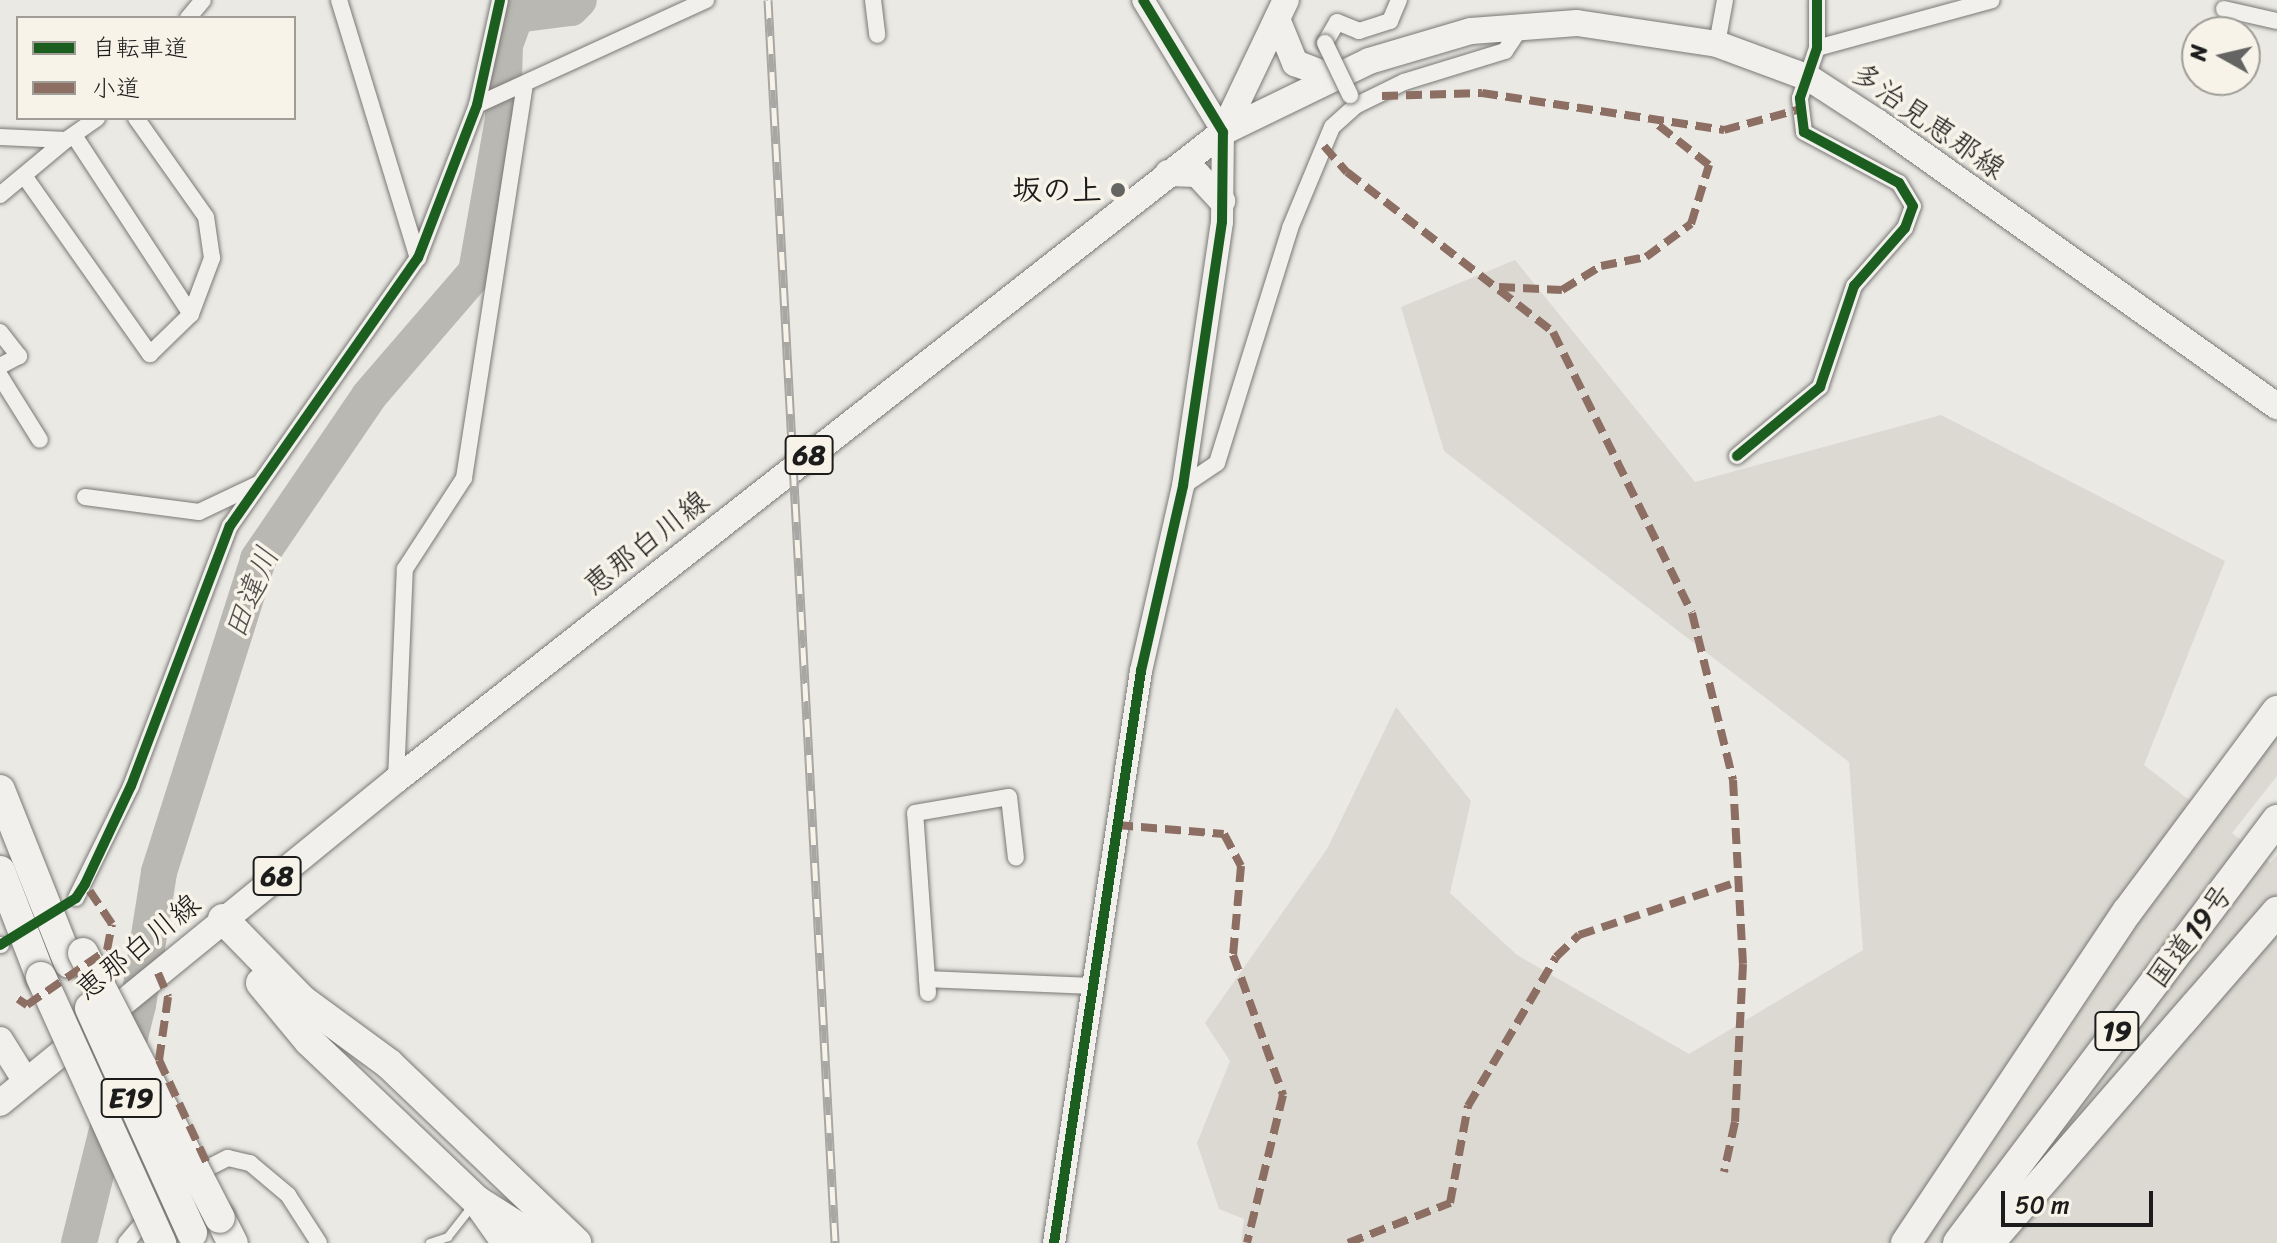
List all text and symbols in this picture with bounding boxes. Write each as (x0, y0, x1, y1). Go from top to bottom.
legend (16, 16, 296, 120)
north arrow (2181, 16, 2261, 96)
text: 自転車道 (92, 27, 188, 69)
text: N (2178, 43, 2219, 63)
street label: 多治見恵那線 (1844, 55, 2012, 187)
text: 小道 (92, 67, 140, 109)
place label: 坂の上 (1012, 172, 1102, 208)
marker: 坂の上 (1109, 181, 1127, 199)
road number: 68 (783, 431, 835, 479)
street label: 恵那白川線 (576, 483, 716, 603)
water label: 田違川 (216, 541, 288, 645)
road number: 68 (251, 852, 303, 900)
street label: 国道19号 (2139, 877, 2241, 995)
street label: 恵那白川線 (68, 886, 208, 1008)
road number: 19 (2093, 1007, 2141, 1055)
road number: E19 (99, 1074, 163, 1122)
scale bar (2005, 1175, 2157, 1225)
text: 50 m (2015, 1184, 2070, 1226)

